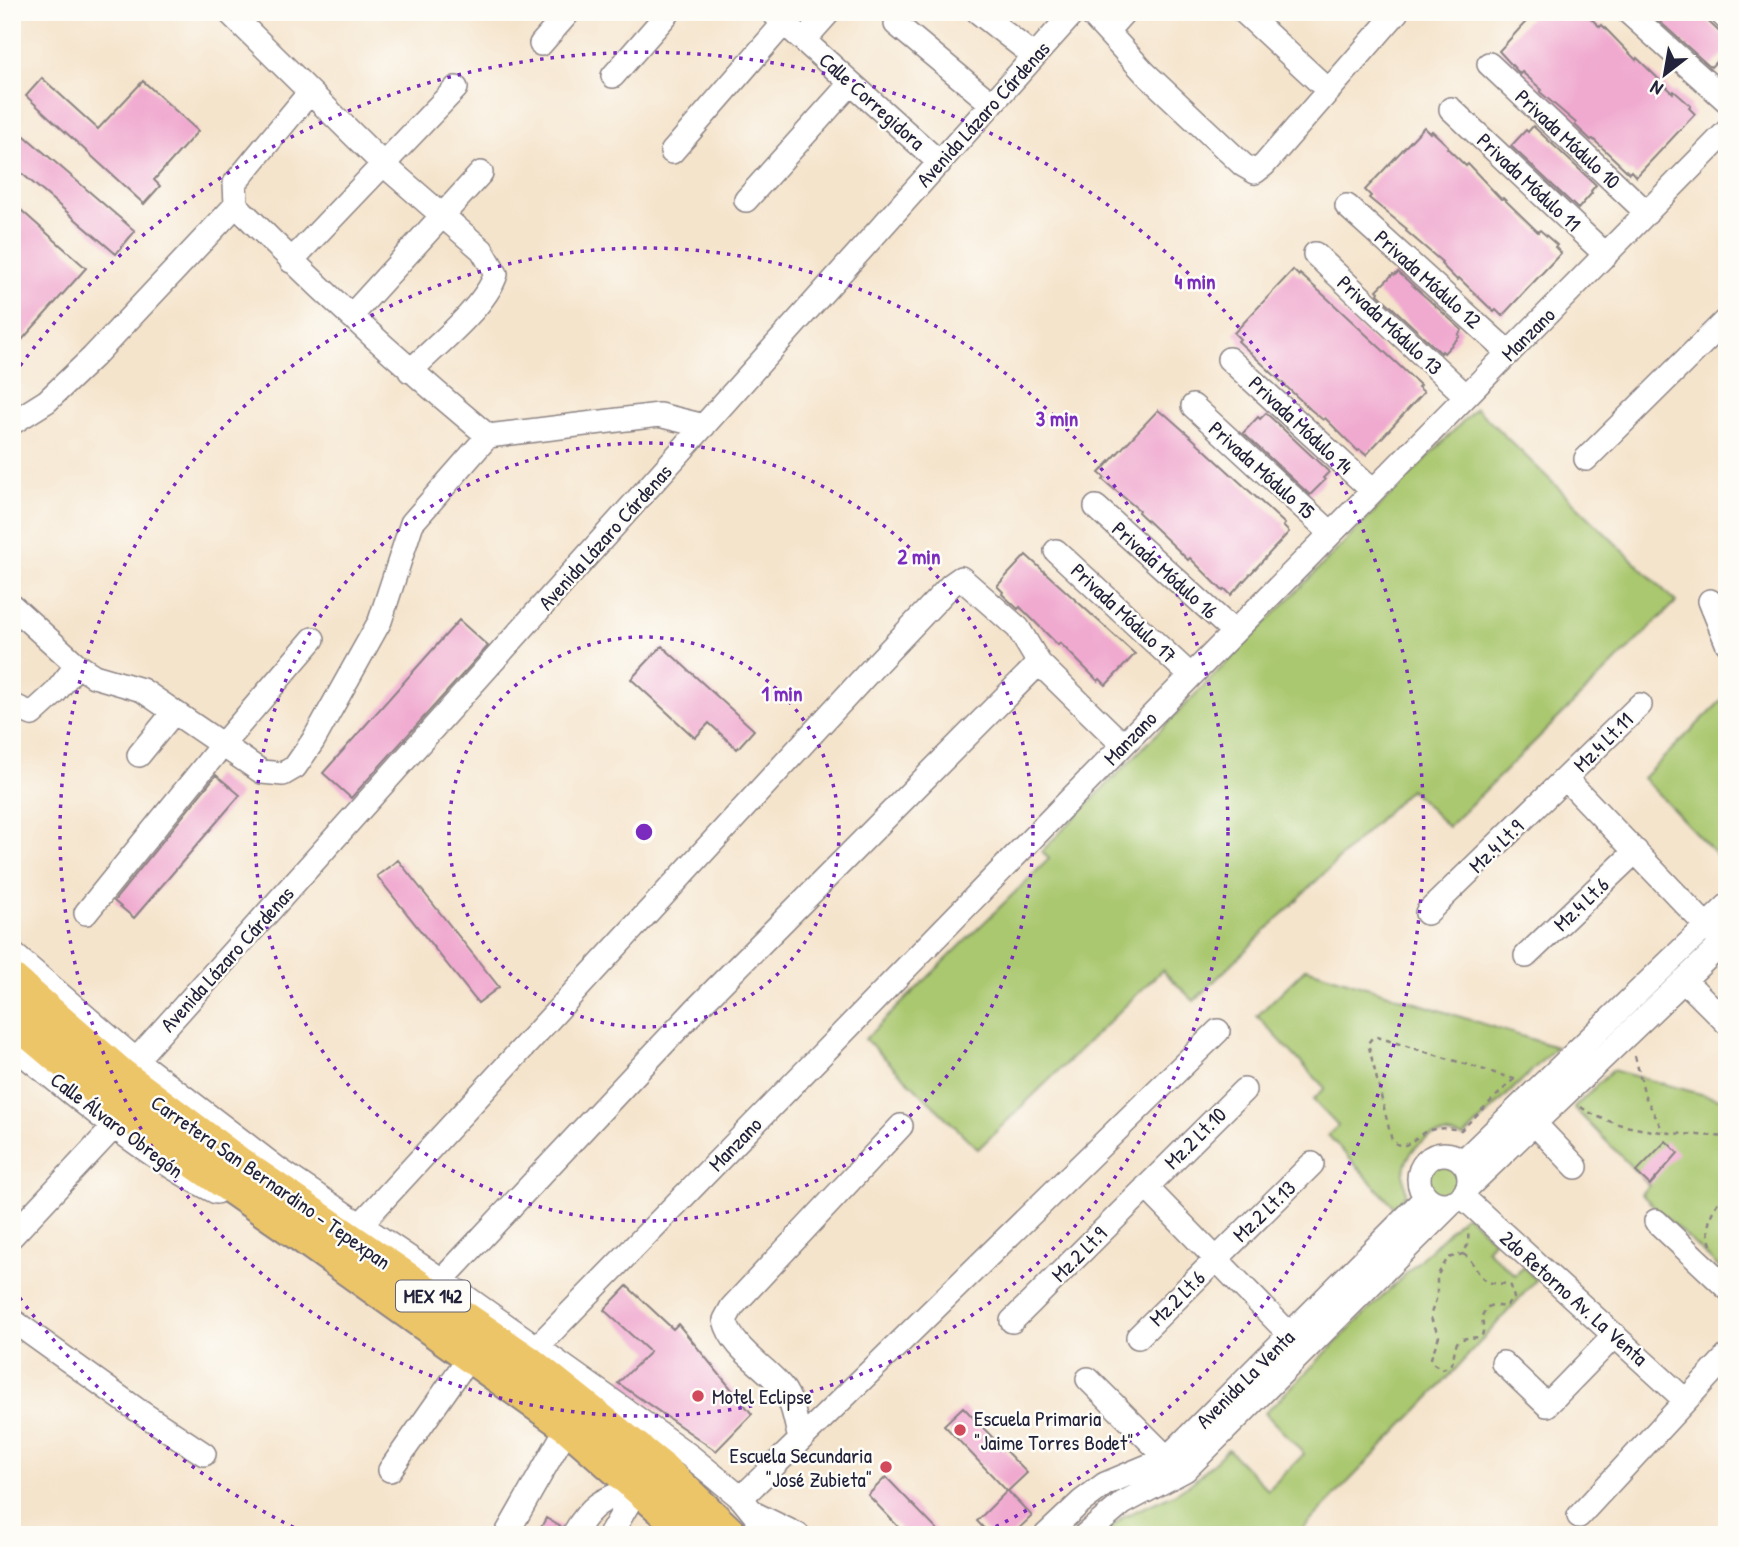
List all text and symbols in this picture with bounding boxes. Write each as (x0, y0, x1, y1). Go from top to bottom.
street label: Avenida Lázaro Cárdenas (910, 35, 1056, 193)
north arrow (1630, 38, 1700, 108)
street label: Calle Corregidora (813, 46, 931, 156)
text: N (1645, 75, 1667, 102)
street label: Privada Módulo 10 (1509, 83, 1627, 195)
street label: Privada Módulo 11 (1471, 126, 1587, 238)
street label: Privada Módulo 12 (1368, 223, 1488, 335)
text: 4 min (1174, 267, 1216, 296)
street label: Privada Módulo 13 (1331, 269, 1449, 381)
street label: Manzano (1495, 301, 1561, 367)
street label: Privada Módulo 14 (1243, 369, 1360, 481)
text: 3 min (1036, 404, 1078, 433)
street label: Privada Módulo 15 (1203, 414, 1321, 526)
street label: Avenida Lázaro Cárdenas (532, 458, 678, 616)
street label: Privada Módulo 16 (1106, 515, 1224, 625)
text: 2 min (897, 542, 941, 571)
street label: Privada Módulo 17 (1065, 556, 1183, 670)
text: 1 min (762, 679, 802, 708)
street label: Manzano (1097, 704, 1163, 772)
street label: Mz.4 Lt.11 (1567, 706, 1639, 778)
street label: Mz.4 Lt.9 (1462, 812, 1530, 879)
centre of rings (632, 820, 656, 844)
street label: Mz.4 Lt.6 (1547, 870, 1615, 938)
street label: Avenida Lázaro Cárdenas (154, 880, 300, 1038)
street label: Calle Álvaro Obregón (44, 1065, 190, 1185)
street label: Carretera San Bernardino - Tepexpan (145, 1088, 397, 1276)
street label: Mz.2 Lt.10 (1157, 1100, 1233, 1176)
street label: Manzano (702, 1110, 768, 1178)
street label: Mz.2 Lt.13 (1226, 1174, 1302, 1248)
street label: Mz.2 Lt.9 (1045, 1220, 1113, 1288)
street label: 2do Retorno Av. La Venta (1494, 1224, 1654, 1372)
street label: Mz.2 Lt.6 (1143, 1264, 1211, 1332)
road number: MEX 142 (396, 1280, 470, 1312)
street label: Avenida La Venta (1189, 1323, 1301, 1435)
place label: Motel Eclipse (712, 1382, 812, 1411)
marker: Motel Eclipse (690, 1388, 706, 1404)
place label: Escuela Primaria "Jaime Torres Bodet" (974, 1404, 1134, 1457)
marker: Escuela Primaria "Jaime Torres Bodet" (952, 1422, 968, 1438)
place label: Escuela Secundaria "José Zubieta" (730, 1441, 872, 1494)
marker: Escuela Secundaria "José Zubieta" (878, 1459, 894, 1475)

